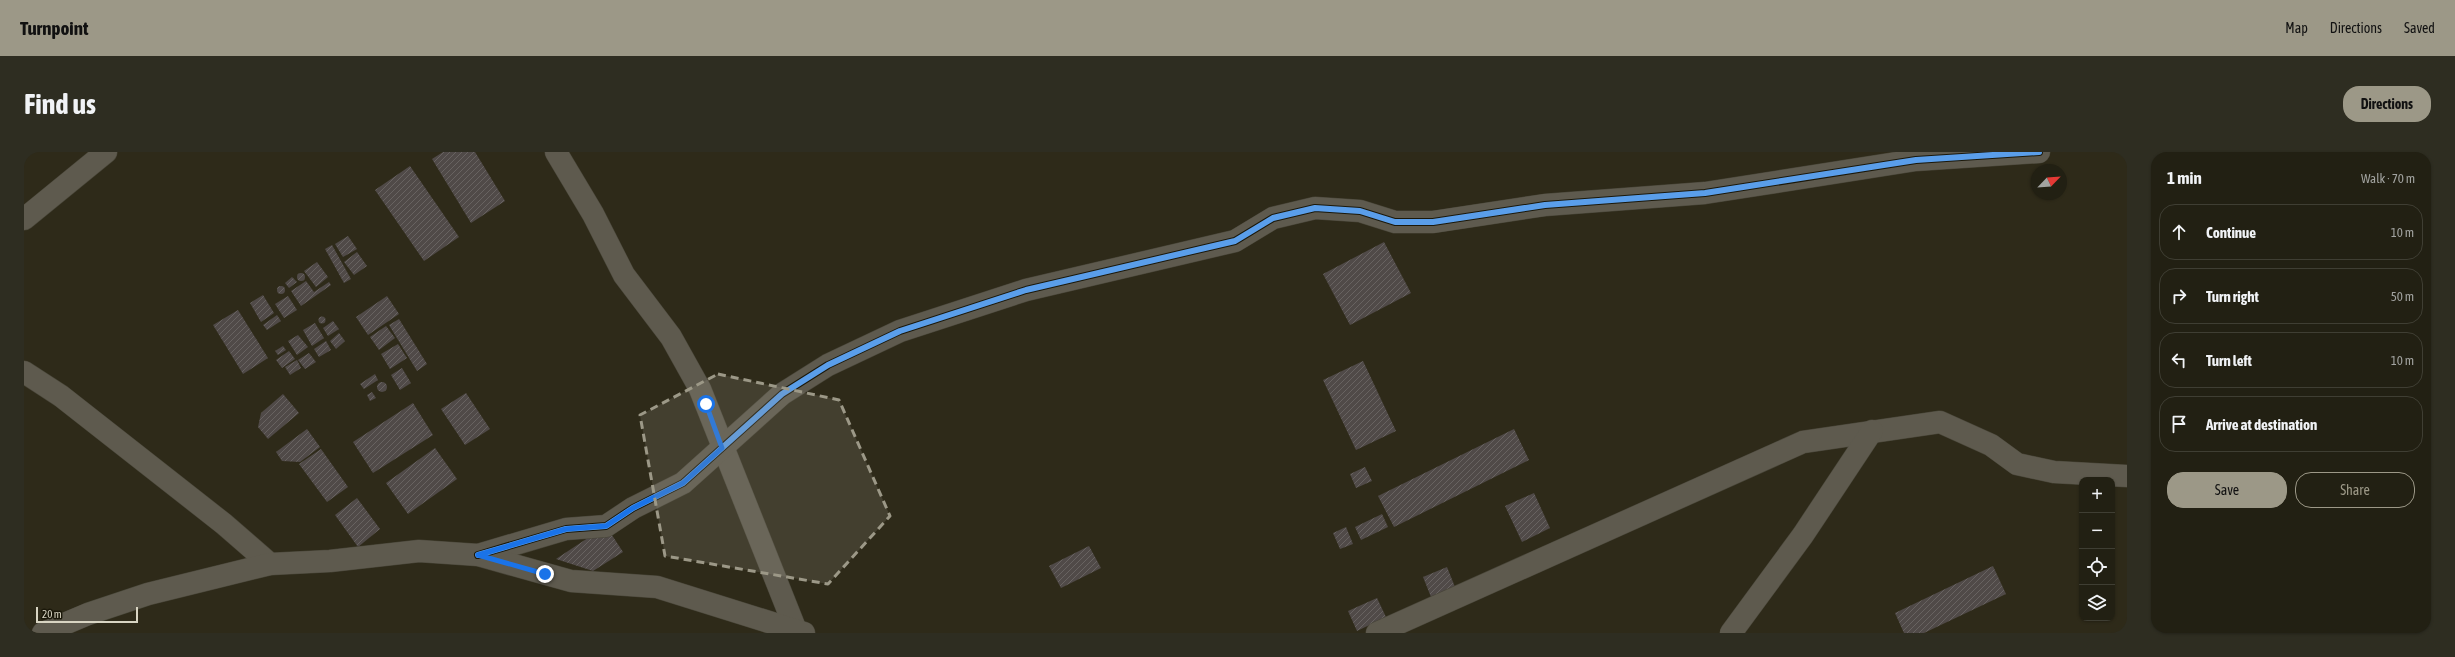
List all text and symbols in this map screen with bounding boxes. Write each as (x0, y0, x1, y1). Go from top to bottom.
text: Turnpoint (20, 17, 88, 39)
text: Map (2285, 20, 2308, 36)
text: Directions (2330, 20, 2382, 36)
text: Saved (2404, 20, 2435, 36)
button: Directions (2343, 86, 2431, 122)
text: Find us (24, 88, 96, 120)
north arrow (2031, 164, 2067, 200)
text: 1 min (2167, 168, 2202, 188)
text: Walk · 70 m (2361, 171, 2415, 186)
icon: ahead (2168, 221, 2190, 243)
text: Continue (2206, 224, 2256, 241)
text: 10 m (2391, 225, 2414, 240)
icon: right (2168, 285, 2190, 307)
text: Turn right (2206, 288, 2259, 305)
text: 50 m (2391, 289, 2414, 304)
icon: left (2168, 349, 2190, 371)
text: Turn left (2206, 352, 2252, 369)
text: 10 m (2391, 353, 2414, 368)
route start (697, 395, 715, 413)
icon: arrive (2168, 413, 2190, 435)
text: Arrive at destination (2206, 416, 2317, 433)
button: Save (2167, 472, 2287, 508)
button: Share (2295, 472, 2415, 508)
map controls (2079, 477, 2115, 621)
button: + (2079, 477, 2115, 513)
button: − (2079, 513, 2115, 549)
button: locate (2079, 549, 2115, 585)
route end (536, 565, 554, 583)
button: layers (2079, 585, 2115, 621)
scale bar (36, 605, 138, 624)
text: 20 m (42, 608, 62, 620)

